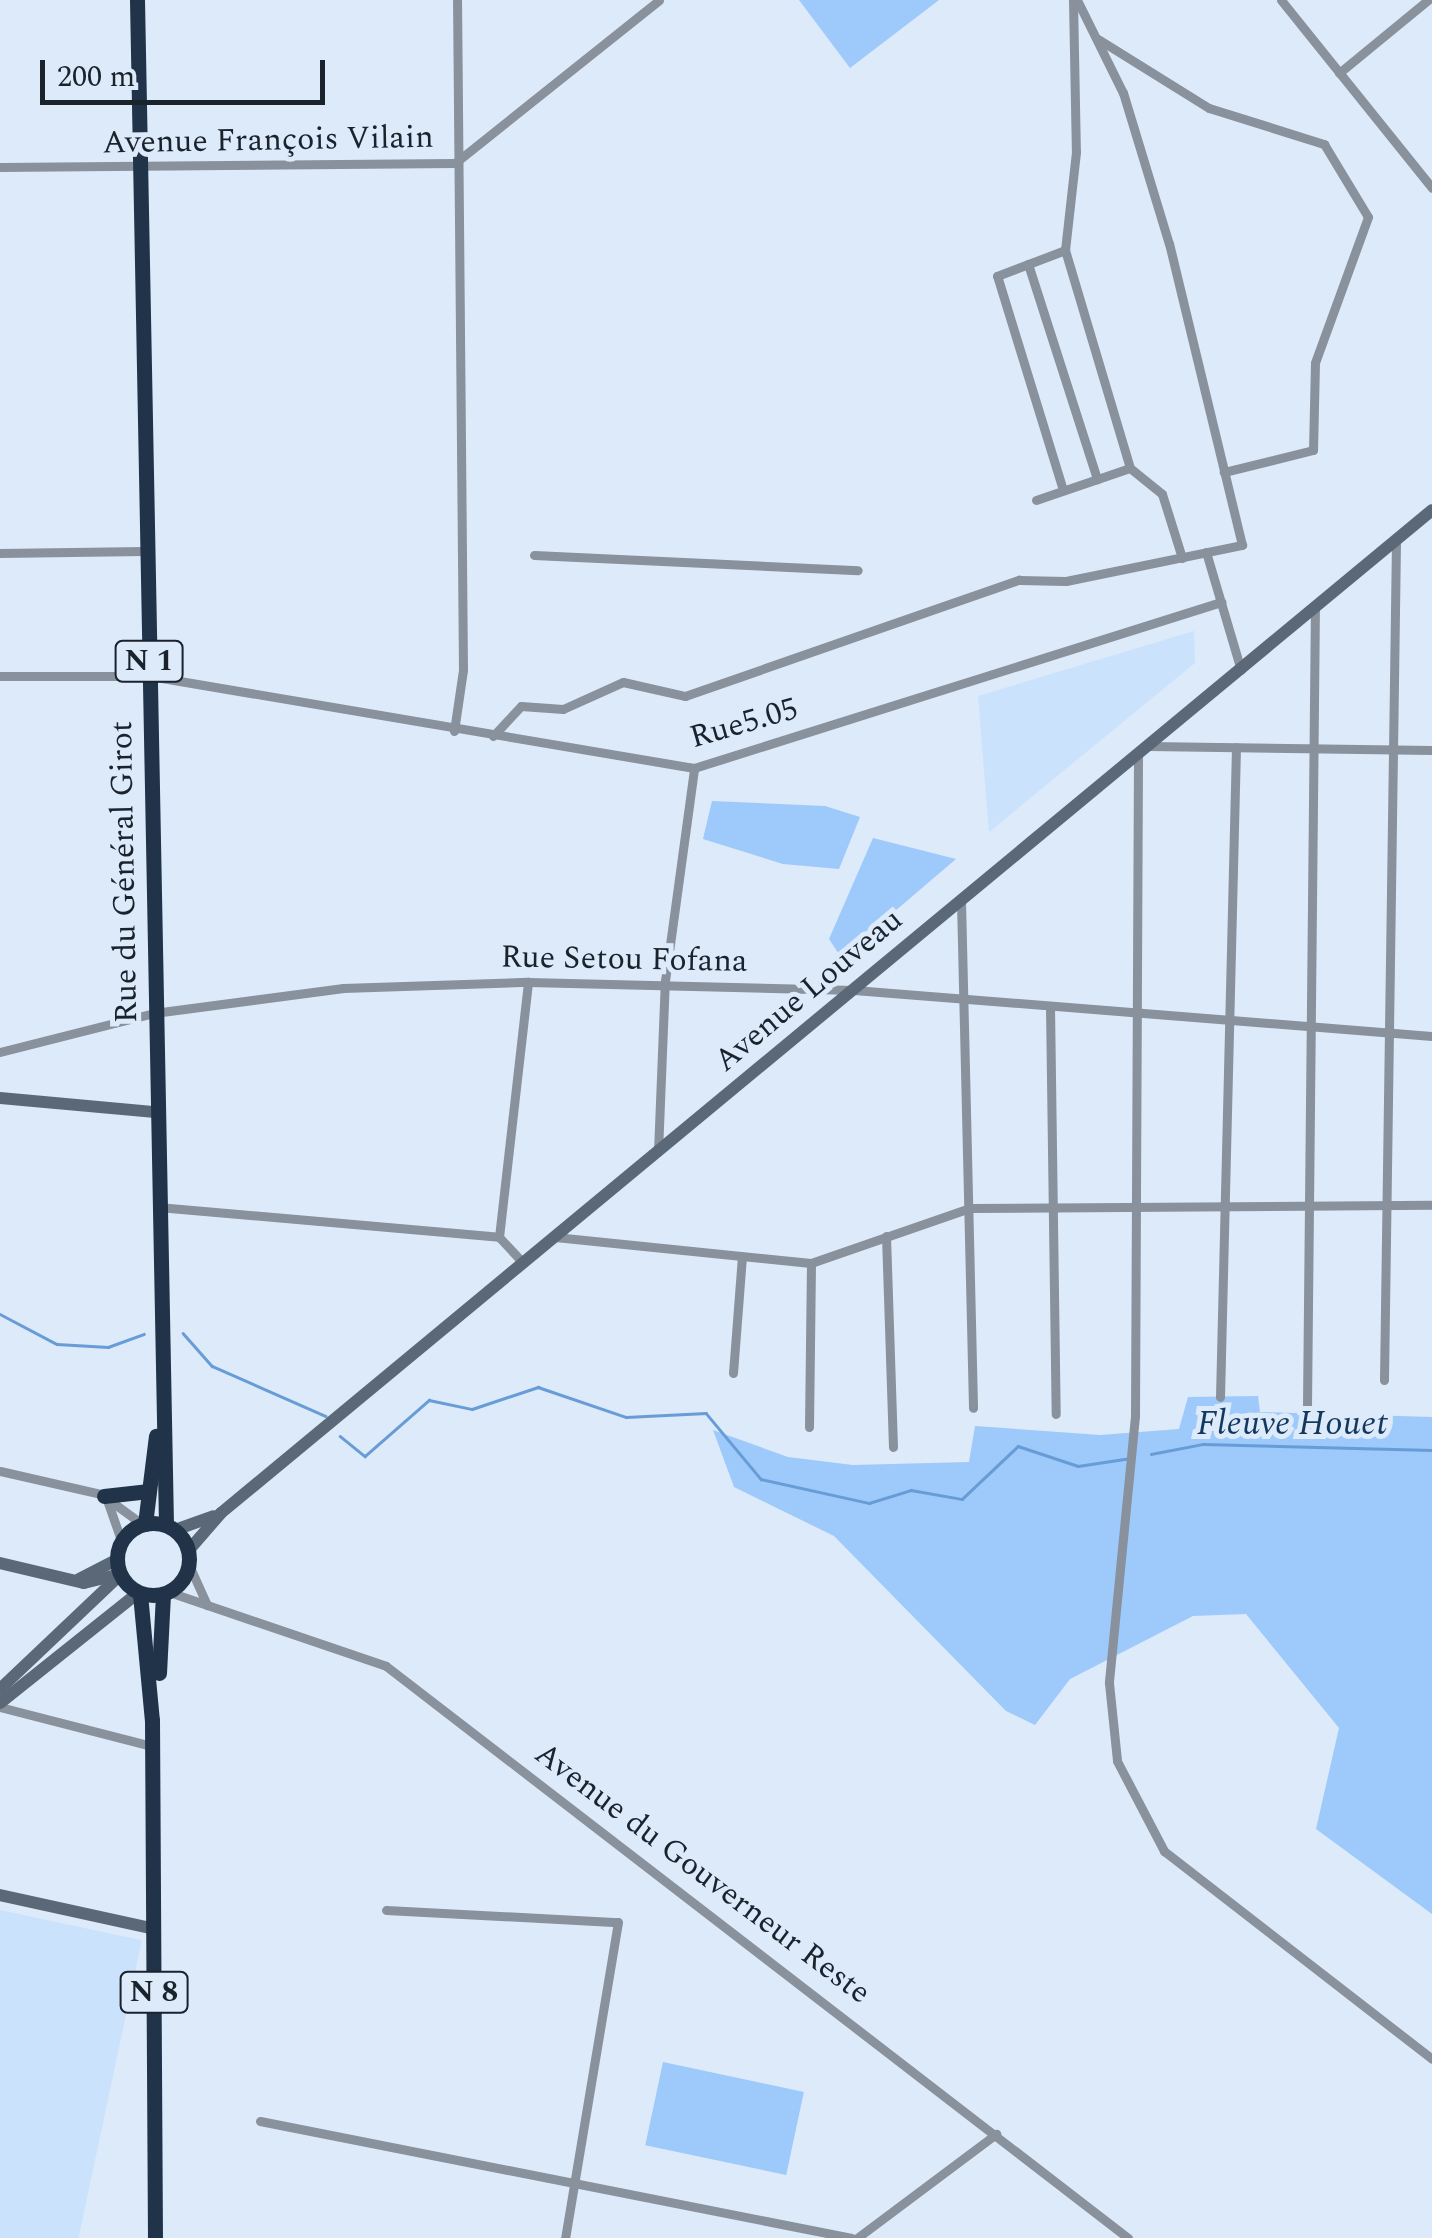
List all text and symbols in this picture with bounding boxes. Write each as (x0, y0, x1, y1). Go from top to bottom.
scale bar (45, 40, 330, 102)
text: 200 m (57, 54, 135, 100)
street label: Avenue François Vilain (102, 119, 434, 163)
road number: N 1 (114, 636, 184, 686)
street label: Rue5.05 (686, 690, 802, 758)
street label: Rue du Général Girot (103, 720, 147, 1024)
street label: Avenue Louveau (707, 901, 911, 1081)
street label: Rue Setou Fofana (500, 939, 748, 981)
water label: Fleuve Houet (1197, 1403, 1387, 1445)
street label: Avenue du Gouverneur Reste (527, 1735, 877, 2013)
road number: N 8 (119, 1967, 189, 2017)

